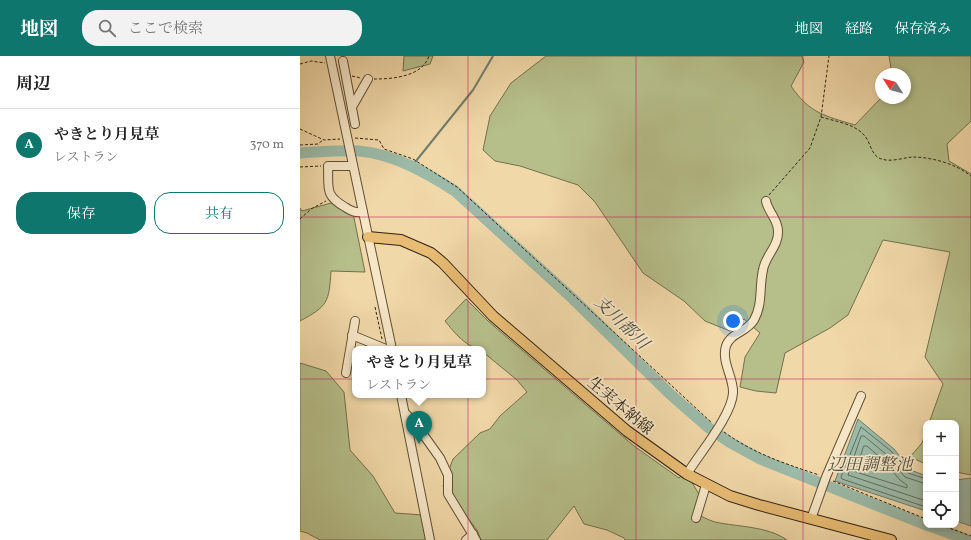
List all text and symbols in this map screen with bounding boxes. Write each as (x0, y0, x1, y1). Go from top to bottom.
search box (82, 10, 362, 46)
text: 地図 (20, 17, 58, 43)
icon: search (96, 17, 118, 39)
text: ここで検索 (128, 19, 203, 40)
text: 地図 (795, 20, 823, 39)
text: 経路 (845, 20, 873, 39)
text: 保存済み (895, 20, 951, 39)
north arrow (875, 68, 911, 104)
text: 周辺 (16, 73, 50, 96)
text: やきとり月見草 (54, 125, 159, 146)
text: A (24, 136, 34, 154)
text: 370 m (250, 136, 284, 154)
text: レストラン (54, 149, 119, 167)
button: 保存 (16, 192, 146, 234)
button: 共有 (154, 192, 284, 234)
water label: 支川都川 (589, 291, 655, 356)
your location (723, 311, 743, 331)
popup (352, 346, 486, 398)
text: やきとり月見草 (366, 353, 472, 374)
street label: 生実本納線 (582, 372, 657, 441)
text: レストラン (366, 377, 431, 395)
pin: A (406, 411, 432, 444)
map controls (923, 420, 959, 528)
button: + (923, 420, 959, 456)
water label: 辺田調整池 (828, 454, 914, 477)
button: − (923, 456, 959, 492)
button: locate (923, 492, 959, 528)

